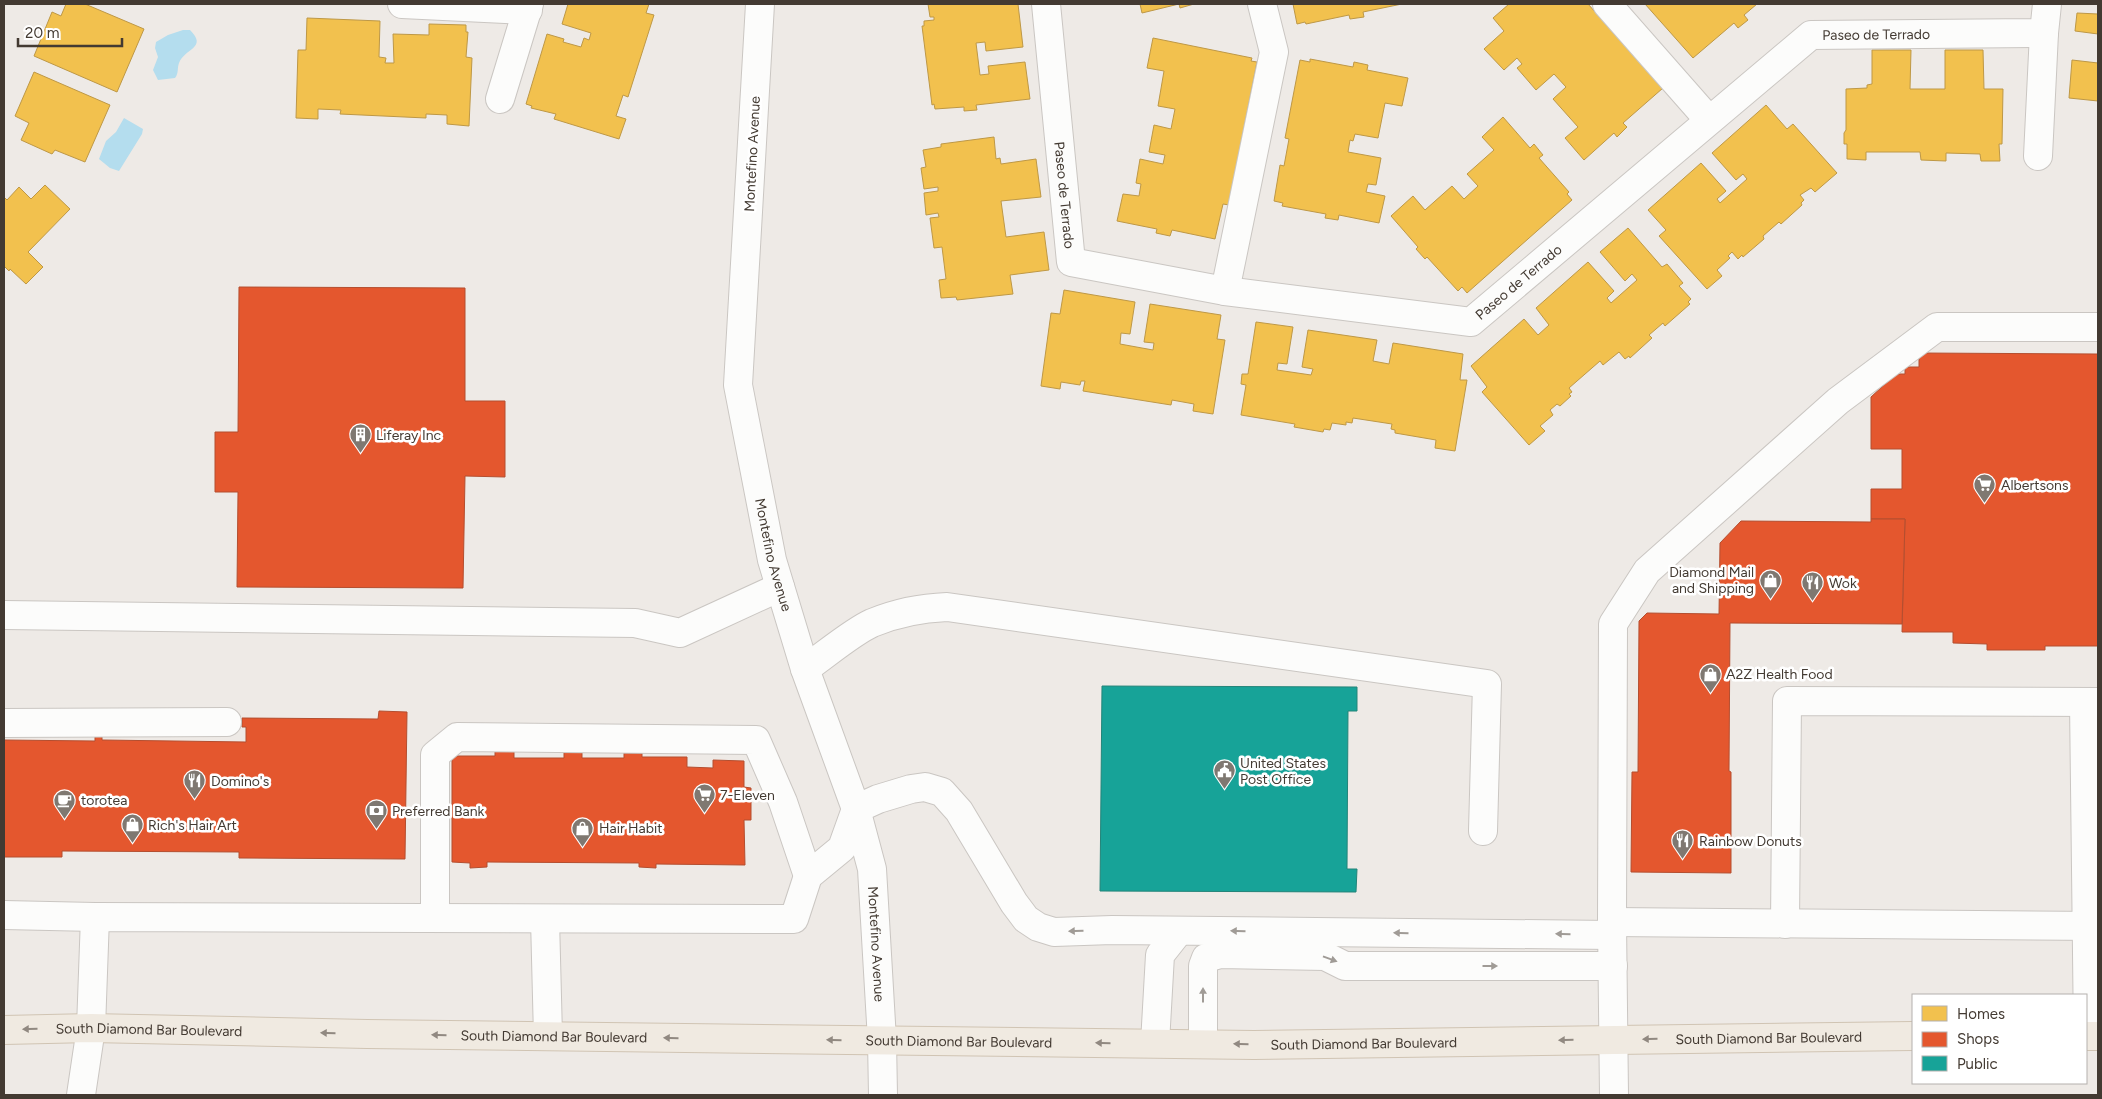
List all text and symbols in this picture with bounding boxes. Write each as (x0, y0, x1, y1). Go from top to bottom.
scale bar (18, 15, 121, 47)
text: 20 m (25, 24, 59, 42)
street label: Paseo de Terrado (1822, 26, 1930, 44)
street label: Montefino Avenue (741, 95, 764, 212)
street label: Paseo de Terrado (1050, 141, 1078, 250)
street label: Paseo de Terrado (1472, 241, 1565, 324)
building icon: Liferay Inc (348, 423, 372, 454)
place label: Liferay Inc (376, 427, 441, 444)
supermarket icon: Albertsons (1973, 473, 1997, 504)
place label: Albertsons (2001, 477, 2068, 494)
street label: Montefino Avenue (751, 497, 795, 614)
place label: Diamond Mail and Shipping (1669, 564, 1754, 597)
shop icon: Diamond Mail and Shipping (1758, 568, 1782, 599)
restaurant icon: Wok (1801, 571, 1825, 602)
place label: Wok (1829, 575, 1857, 592)
shop icon: A2Z Health Food (1698, 662, 1722, 693)
place label: A2Z Health Food (1726, 666, 1833, 683)
place label: United States Post Office (1240, 755, 1326, 788)
public building icon: United States Post Office (1212, 759, 1236, 790)
restaurant icon: Domino's (183, 769, 207, 800)
place label: Domino's (211, 773, 269, 790)
supermarket icon: 7-Eleven (692, 783, 716, 814)
place label: 7-Eleven (720, 787, 775, 804)
cafe icon: torotea (53, 788, 77, 819)
place label: torotea (81, 792, 127, 809)
bank icon: Preferred Bank (364, 799, 388, 830)
place label: Preferred Bank (392, 803, 484, 820)
shop icon: Rich's Hair Art (120, 813, 144, 844)
shop icon: Hair Habit (571, 816, 595, 847)
place label: Rich's Hair Art (148, 817, 237, 834)
place label: Hair Habit (599, 820, 663, 837)
restaurant icon: Rainbow Donuts (1671, 829, 1695, 860)
place label: Rainbow Donuts (1699, 833, 1802, 850)
street label: Montefino Avenue (864, 886, 888, 1003)
one-way arrow (1068, 927, 1084, 935)
one-way arrow (1230, 927, 1246, 935)
one-way arrow (1393, 929, 1409, 937)
one-way arrow (1555, 930, 1571, 938)
one-way arrow (1322, 956, 1337, 963)
one-way arrow (1483, 962, 1499, 970)
one-way arrow (1199, 987, 1207, 1003)
legend (1912, 994, 2087, 1084)
text: Homes (1957, 1005, 2005, 1023)
street label: South Diamond Bar Boulevard (55, 1020, 243, 1040)
one-way arrow (22, 1025, 38, 1033)
street label: South Diamond Bar Boulevard (460, 1027, 647, 1046)
one-way arrow (320, 1029, 336, 1037)
street label: South Diamond Bar Boulevard (1675, 1029, 1862, 1048)
text: Shops (1957, 1030, 1999, 1048)
one-way arrow (430, 1031, 446, 1039)
street label: South Diamond Bar Boulevard (865, 1032, 1052, 1051)
one-way arrow (663, 1034, 679, 1042)
street label: South Diamond Bar Boulevard (1270, 1034, 1457, 1054)
one-way arrow (1642, 1035, 1658, 1043)
one-way arrow (825, 1036, 841, 1044)
one-way arrow (1558, 1036, 1574, 1044)
one-way arrow (1094, 1039, 1110, 1047)
one-way arrow (1233, 1040, 1249, 1048)
text: Public (1957, 1055, 1998, 1073)

